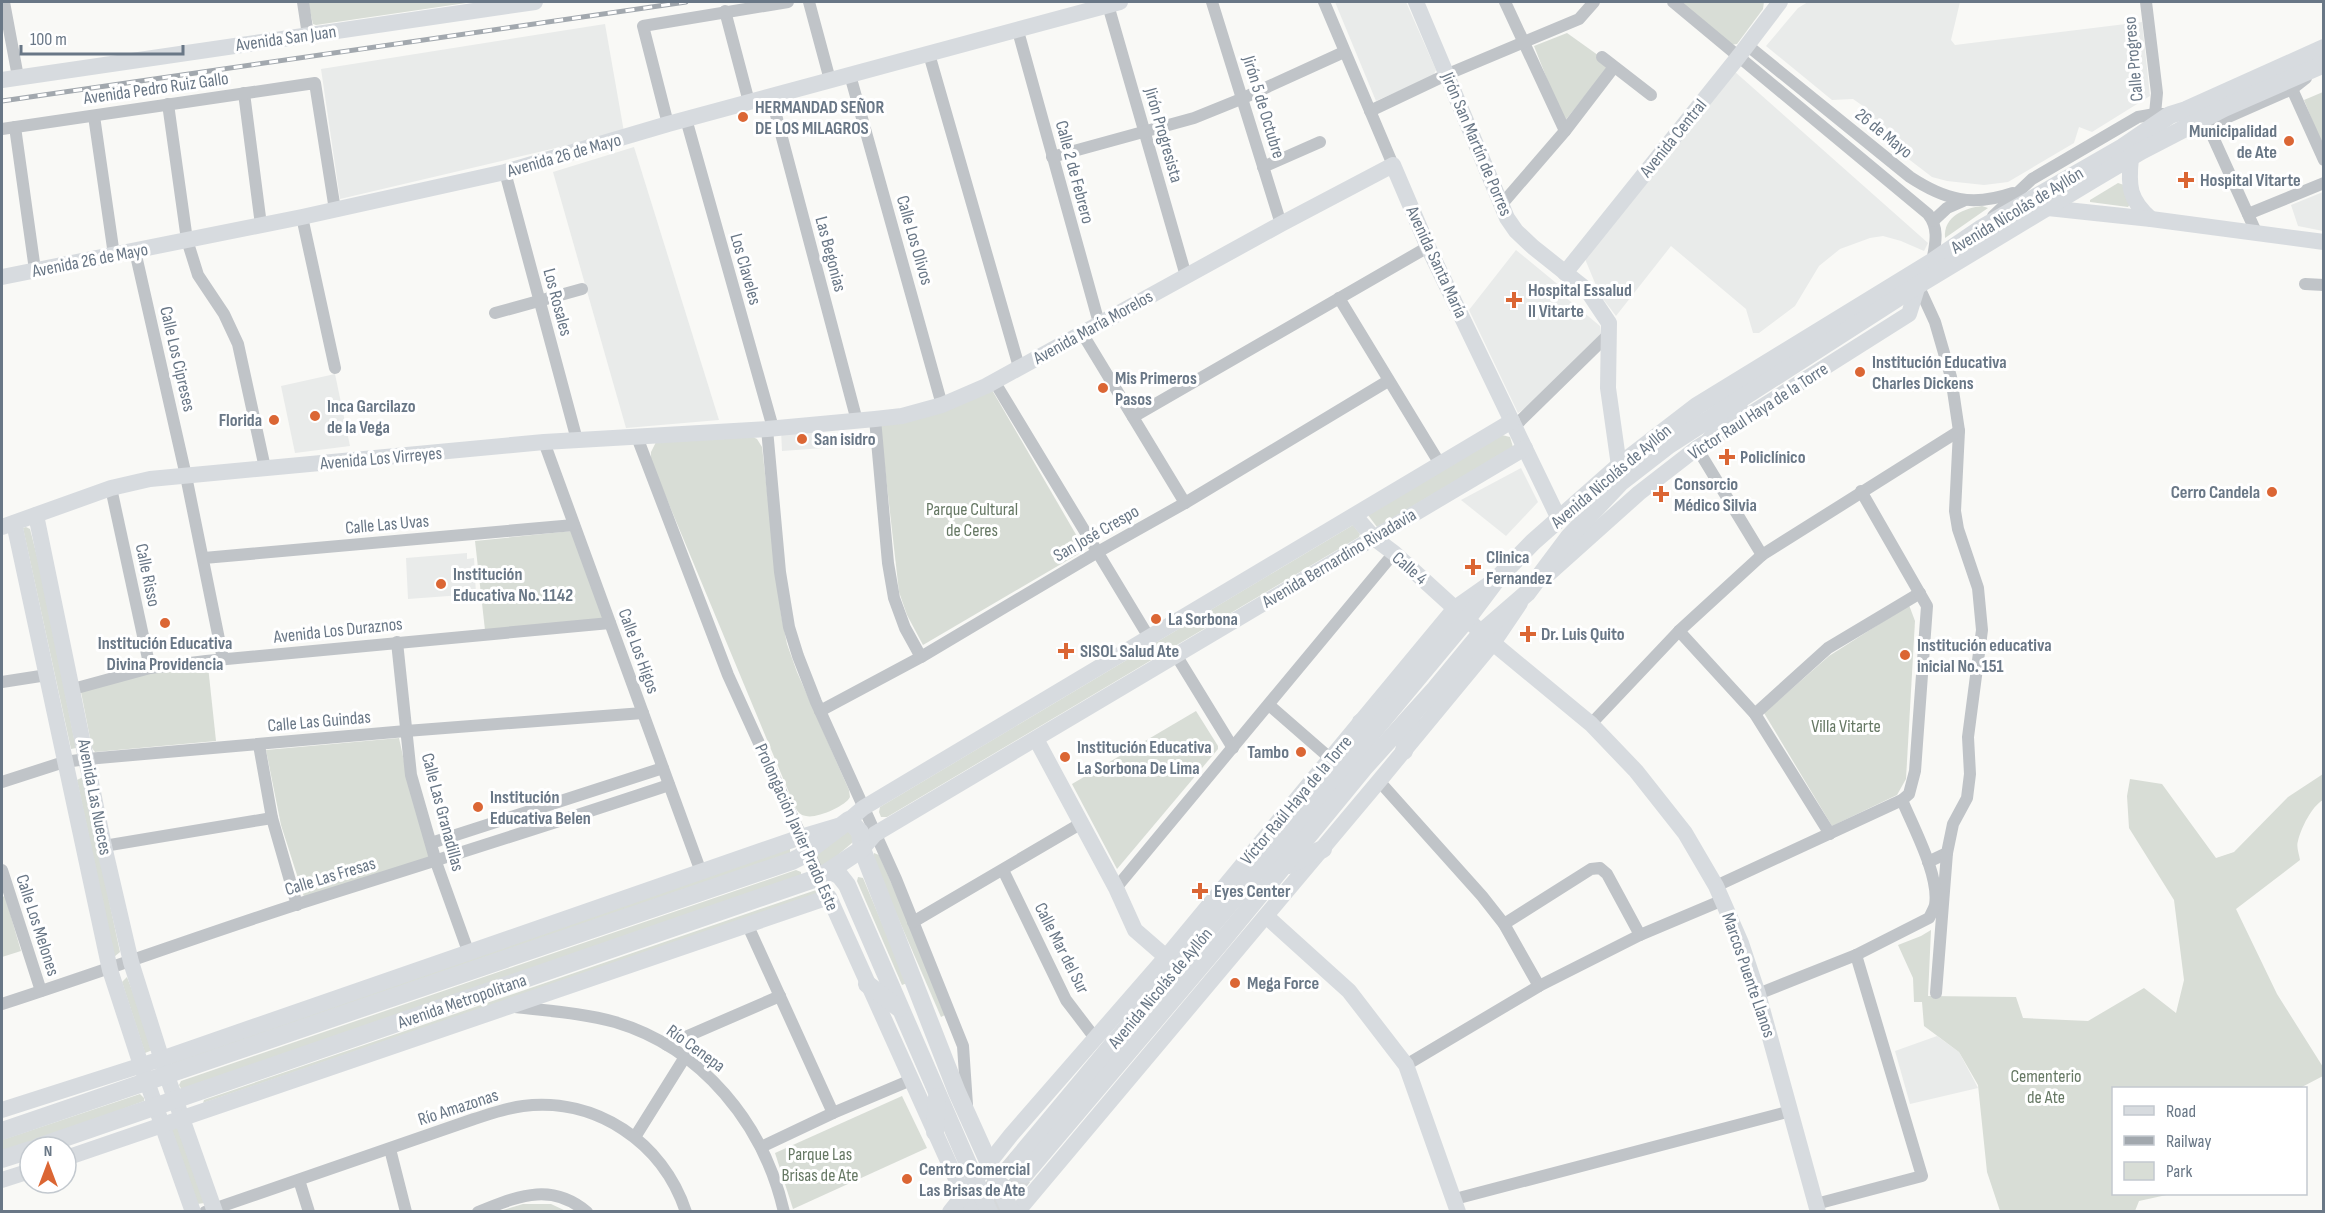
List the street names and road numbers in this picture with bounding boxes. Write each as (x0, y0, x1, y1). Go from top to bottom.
street label: Calle Progreso (2119, 16, 2148, 102)
street label: Avenida San Juan (234, 21, 338, 56)
street label: Jirón 5 de Octubre (1238, 52, 1289, 161)
street label: Avenida Pedro Ruiz Gallo (81, 68, 230, 109)
street label: Jirón San Martín de Porres (1436, 68, 1516, 219)
street label: Jirón Progresista (1140, 84, 1187, 185)
street label: Avenida Central (1635, 95, 1711, 182)
street label: 26 de Mayo (1851, 104, 1917, 163)
street label: Calle 2 de Febrero (1051, 118, 1098, 226)
street label: Avenida 26 de Mayo (504, 129, 623, 182)
street label: Avenida Nicolás de Ayllón (1946, 163, 2087, 259)
street label: Calle Los Olivos (892, 193, 937, 287)
street label: Avenida Santa María (1401, 202, 1472, 321)
street label: Las Begonias (810, 214, 851, 294)
street label: Los Claveles (725, 231, 766, 307)
street label: Avenida 26 de Mayo (29, 239, 150, 282)
street label: Los Rosales (538, 266, 577, 338)
street label: Avenida María Morelos (1029, 286, 1157, 369)
street label: Calle Los Cipreses (155, 305, 200, 414)
street label: Victor Raul Haya de la Torre (1685, 358, 1832, 464)
street label: Avenida Nicolás de Ayllón (1546, 420, 1676, 533)
street label: Avenida Los Virreyes (318, 443, 443, 474)
street label: San José Crespo (1050, 501, 1143, 566)
street label: Avenida Bernardino Rivadavia (1258, 504, 1420, 613)
street label: Calle Las Uvas (344, 510, 430, 539)
street label: Calle Risso (131, 542, 164, 609)
street label: Calle 4 (1388, 547, 1432, 590)
street label: Calle Los Higos (613, 606, 664, 697)
street label: Avenida Los Duraznos (272, 613, 404, 648)
street label: Calle Las Guindas (267, 707, 372, 736)
street label: Víctor Raúl Haya de la Torre (1236, 731, 1357, 869)
street label: Avenida Las Nueces (73, 736, 116, 857)
street label: Prolongación Javier Prado Este (750, 740, 843, 914)
street label: Calle Las Granadillas (417, 751, 468, 874)
street label: Calle Las Fresas (282, 853, 378, 900)
street label: Calle Los Melones (11, 872, 64, 979)
street label: Calle Mar del Sur (1030, 899, 1093, 997)
street label: Marcos Puente Llanos (1717, 910, 1780, 1040)
street label: Avenida Nicolás de Ayllón (1103, 924, 1217, 1053)
street label: Avenida Metropolitana (394, 970, 529, 1034)
street label: Río Cenepa (662, 1020, 729, 1077)
street label: Río Amazonas (415, 1085, 501, 1130)

